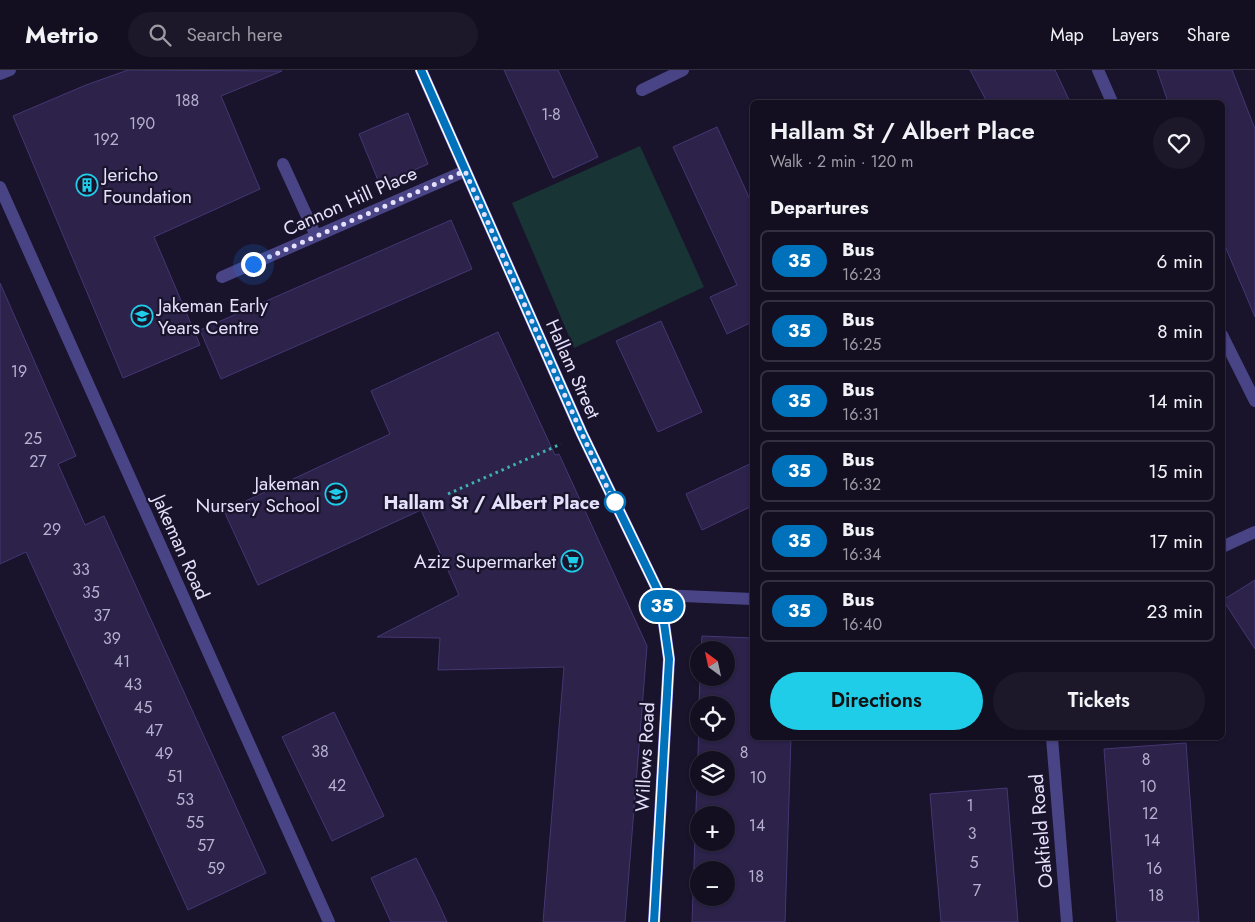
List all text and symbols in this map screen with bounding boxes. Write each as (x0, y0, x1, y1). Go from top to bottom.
search box (128, 12, 478, 57)
text: Metrio (25, 17, 98, 52)
icon: search (146, 21, 174, 49)
text: Search here (186, 21, 283, 48)
text: Map (1050, 22, 1084, 48)
text: Layers (1112, 22, 1159, 48)
text: Share (1187, 22, 1230, 48)
house number: 188 (175, 89, 199, 112)
house number: 1-8 (541, 103, 561, 126)
house number: 190 (129, 112, 155, 135)
text: Hallam St / Albert Place (770, 113, 1035, 148)
button: heart (1153, 117, 1205, 169)
house number: 192 (93, 128, 119, 151)
text: Walk · 2 min · 120 m (770, 150, 914, 173)
street label: Cannon Hill Place (279, 159, 421, 243)
place label: Jericho Foundation (100, 161, 192, 210)
building icon: Jericho Foundation (75, 173, 99, 197)
text: Departures (770, 194, 869, 221)
text: Bus (842, 236, 874, 263)
text: 35 (788, 248, 811, 274)
text: 6 min (1157, 248, 1203, 275)
your location (241, 252, 266, 277)
text: 16:23 (842, 263, 881, 286)
place label: Jakeman Early Years Centre (155, 292, 269, 341)
school or university icon: Jakeman Early Years Centre (130, 304, 154, 328)
text: Bus (842, 306, 874, 333)
street label: Hallam Street (539, 315, 607, 424)
text: 35 (788, 318, 811, 344)
text: 8 min (1157, 318, 1203, 345)
text: 16:25 (842, 333, 881, 356)
house number: 19 (11, 360, 27, 383)
text: Bus (842, 376, 874, 403)
text: 35 (788, 388, 811, 414)
text: 14 min (1148, 388, 1203, 415)
text: 16:31 (842, 403, 879, 426)
house number: 25 (24, 427, 42, 450)
text: Bus (842, 446, 874, 473)
house number: 27 (29, 450, 47, 473)
text: 35 (788, 458, 811, 484)
text: 15 min (1148, 458, 1203, 485)
place label: Jakeman Nursery School (196, 470, 320, 519)
text: 16:32 (842, 473, 881, 496)
school or university icon: Jakeman Nursery School (324, 482, 348, 506)
street label: Jakeman Road (145, 488, 216, 604)
place label: Hallam St / Albert Place (383, 489, 600, 516)
marker: Hallam St / Albert Place (604, 491, 626, 513)
text: Bus (842, 516, 874, 543)
house number: 29 (43, 518, 61, 541)
text: 35 (788, 528, 811, 554)
text: 17 min (1149, 528, 1203, 555)
text: 16:34 (842, 543, 881, 566)
place label: Aziz Supermarket (414, 548, 556, 575)
supermarket icon: Aziz Supermarket (560, 549, 584, 573)
house number: 33 (72, 558, 90, 581)
house number: 35 (82, 581, 100, 604)
text: Bus (842, 586, 874, 613)
line badge: 35 (640, 590, 684, 622)
text: 35 (651, 593, 673, 619)
text: 35 (788, 598, 811, 624)
text: 23 min (1146, 598, 1203, 625)
house number: 37 (94, 604, 111, 627)
text: 16:40 (842, 613, 882, 636)
house number: 39 (103, 627, 121, 650)
north arrow (690, 641, 735, 686)
map controls (690, 641, 735, 906)
house number: 41 (114, 650, 130, 673)
button: Directions (770, 672, 983, 730)
button: Tickets (993, 672, 1205, 730)
house number: 43 (124, 673, 142, 696)
house number: 45 (134, 696, 152, 719)
button: locate (690, 696, 735, 741)
street label: Willows Road (629, 701, 661, 813)
house number: 47 (145, 719, 163, 742)
house number: 38 (311, 740, 329, 763)
house number: 8 (740, 741, 748, 764)
house number: 49 (155, 742, 173, 765)
house number: 8 (1142, 748, 1150, 771)
button: layers (690, 751, 735, 796)
house number: 51 (167, 765, 183, 788)
house number: 10 (750, 766, 766, 789)
street label: Oakfield Road (1023, 773, 1059, 889)
house number: 42 (328, 774, 346, 797)
house number: 10 (1140, 775, 1156, 798)
house number: 53 (176, 788, 194, 811)
house number: 1 (966, 794, 974, 817)
house number: 12 (1142, 802, 1158, 825)
button: + (690, 806, 735, 851)
house number: 55 (186, 811, 204, 834)
house number: 14 (749, 814, 765, 837)
house number: 3 (968, 822, 977, 845)
house number: 14 (1144, 829, 1160, 852)
house number: 57 (197, 834, 215, 857)
house number: 5 (969, 851, 979, 874)
house number: 59 (207, 857, 225, 880)
house number: 16 (1146, 857, 1162, 880)
button: − (690, 861, 735, 906)
house number: 18 (748, 865, 764, 888)
house number: 7 (973, 879, 982, 902)
house number: 18 (1148, 884, 1164, 907)

